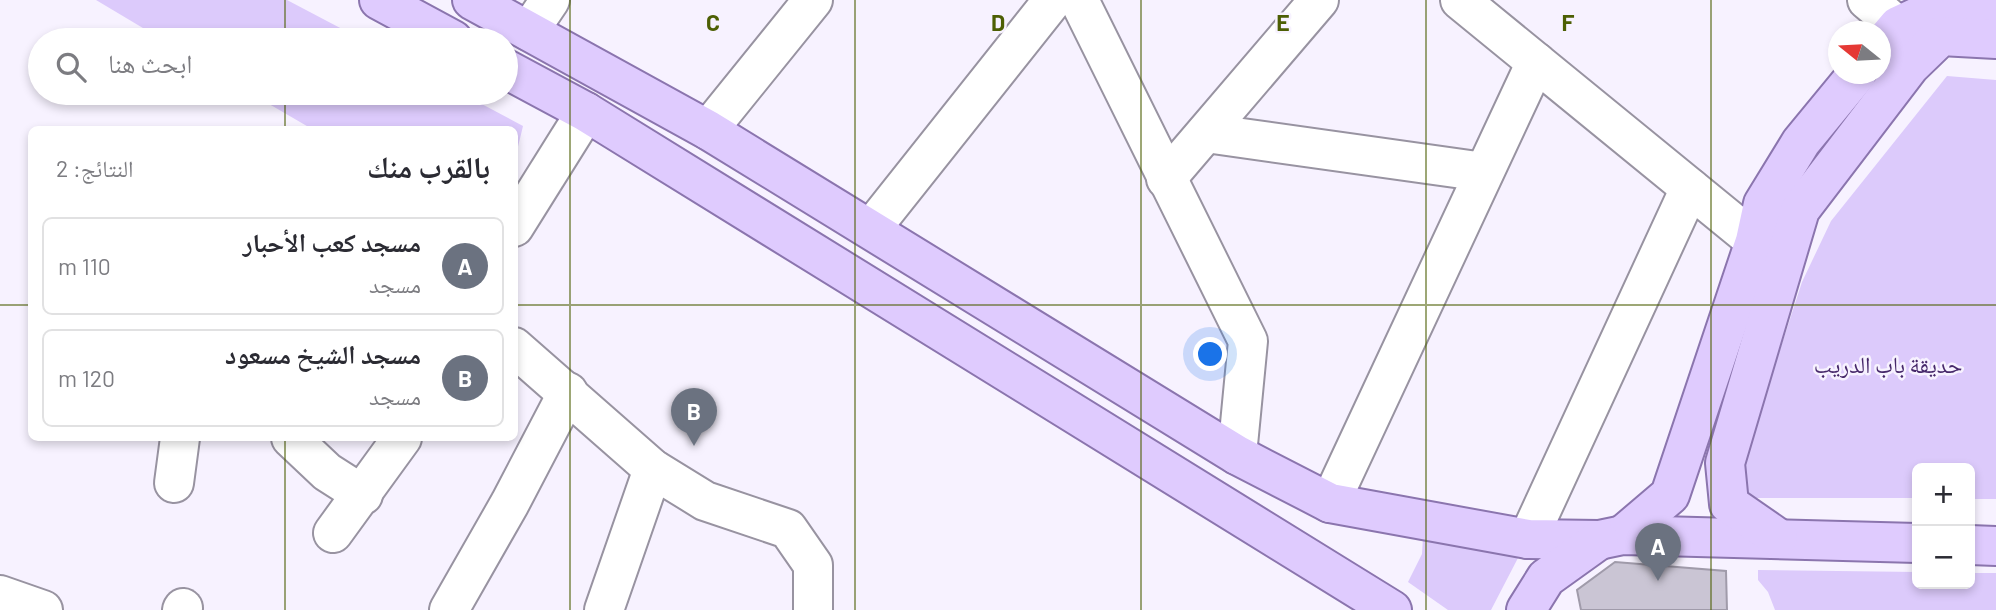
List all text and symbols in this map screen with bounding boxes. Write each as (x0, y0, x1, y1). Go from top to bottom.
text: C (706, 8, 720, 36)
text: D (991, 8, 1005, 36)
text: E (1276, 8, 1290, 36)
text: F (1562, 8, 1575, 36)
north arrow (1828, 21, 1891, 84)
search box (28, 28, 518, 105)
text: ابحث هنا (108, 47, 192, 78)
icon: search (52, 48, 90, 86)
text: بالقرب منك (367, 148, 490, 184)
text: النتائج: 2 (56, 154, 134, 182)
text: مسجد كعب الأحبار (243, 226, 421, 257)
text: 110 m (58, 252, 111, 280)
text: A (457, 252, 473, 280)
text: مسجد (369, 270, 421, 298)
your location (1193, 337, 1227, 371)
text: مسجد الشيخ مسعود (225, 338, 421, 369)
park label: حديقة باب الدريب (1814, 350, 1962, 379)
text: 120 m (58, 364, 115, 392)
text: B (458, 364, 472, 392)
text: مسجد (369, 382, 421, 410)
pin: B (671, 388, 717, 446)
map controls (1912, 463, 1975, 589)
button: + (1912, 463, 1975, 526)
pin: A (1635, 523, 1681, 581)
button: − (1912, 526, 1975, 589)

